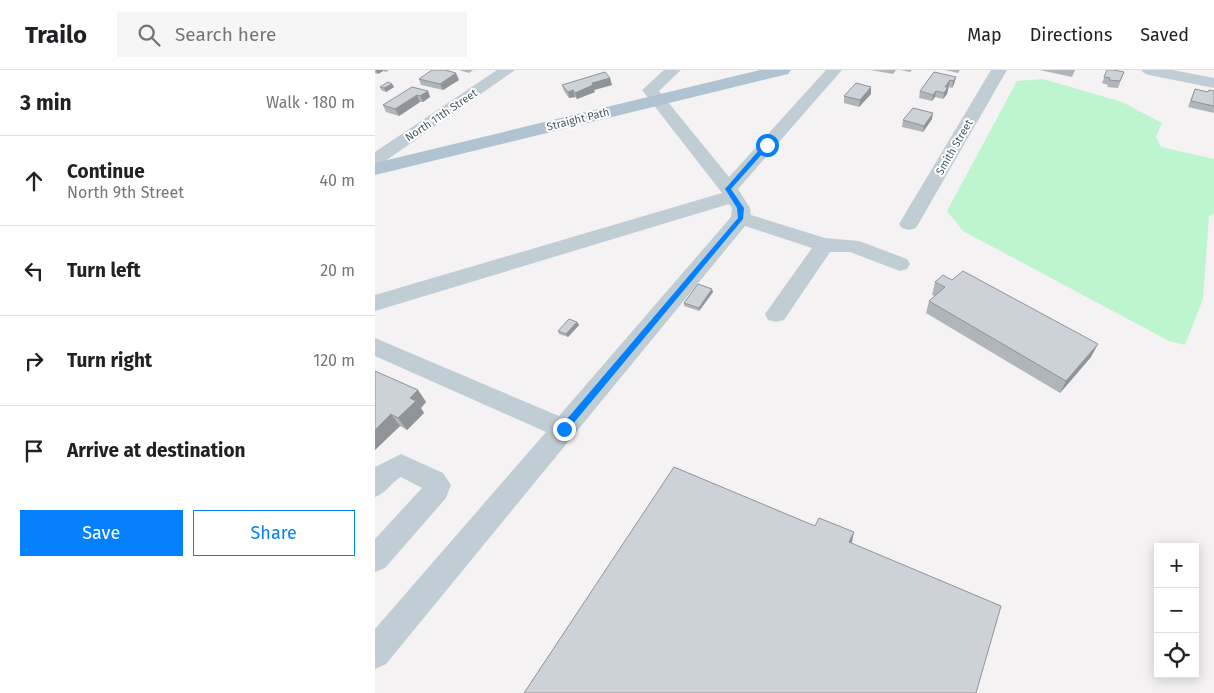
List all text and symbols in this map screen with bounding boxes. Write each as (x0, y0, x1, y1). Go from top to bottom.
search box (117, 12, 467, 57)
text: Trailo (25, 21, 87, 49)
icon: search (135, 21, 163, 49)
text: Search here (175, 23, 276, 46)
text: Map (967, 24, 1002, 46)
text: Directions (1030, 24, 1112, 46)
text: Saved (1140, 24, 1189, 46)
street label: North 11th Street (403, 87, 480, 144)
text: 3 min (20, 90, 72, 116)
text: Walk · 180 m (266, 93, 355, 112)
street label: Straight Path (545, 105, 611, 134)
street label: Smith Street (933, 117, 976, 177)
route start (756, 134, 779, 157)
text: Continue (67, 160, 145, 183)
icon: ahead (20, 167, 48, 195)
text: 40 m (320, 171, 355, 190)
text: North 9th Street (67, 183, 184, 202)
icon: left (20, 257, 48, 285)
text: Turn left (67, 259, 141, 282)
text: 20 m (320, 261, 355, 280)
icon: right (20, 347, 48, 375)
text: Turn right (67, 349, 152, 372)
text: 120 m (313, 351, 355, 370)
route end (553, 418, 576, 441)
icon: arrive (20, 437, 48, 465)
text: Arrive at destination (67, 439, 246, 462)
button: Save (20, 510, 183, 556)
button: Share (193, 510, 355, 556)
map controls (1154, 543, 1199, 678)
button: + (1154, 543, 1199, 588)
button: − (1154, 588, 1199, 633)
button: locate (1154, 633, 1199, 678)

